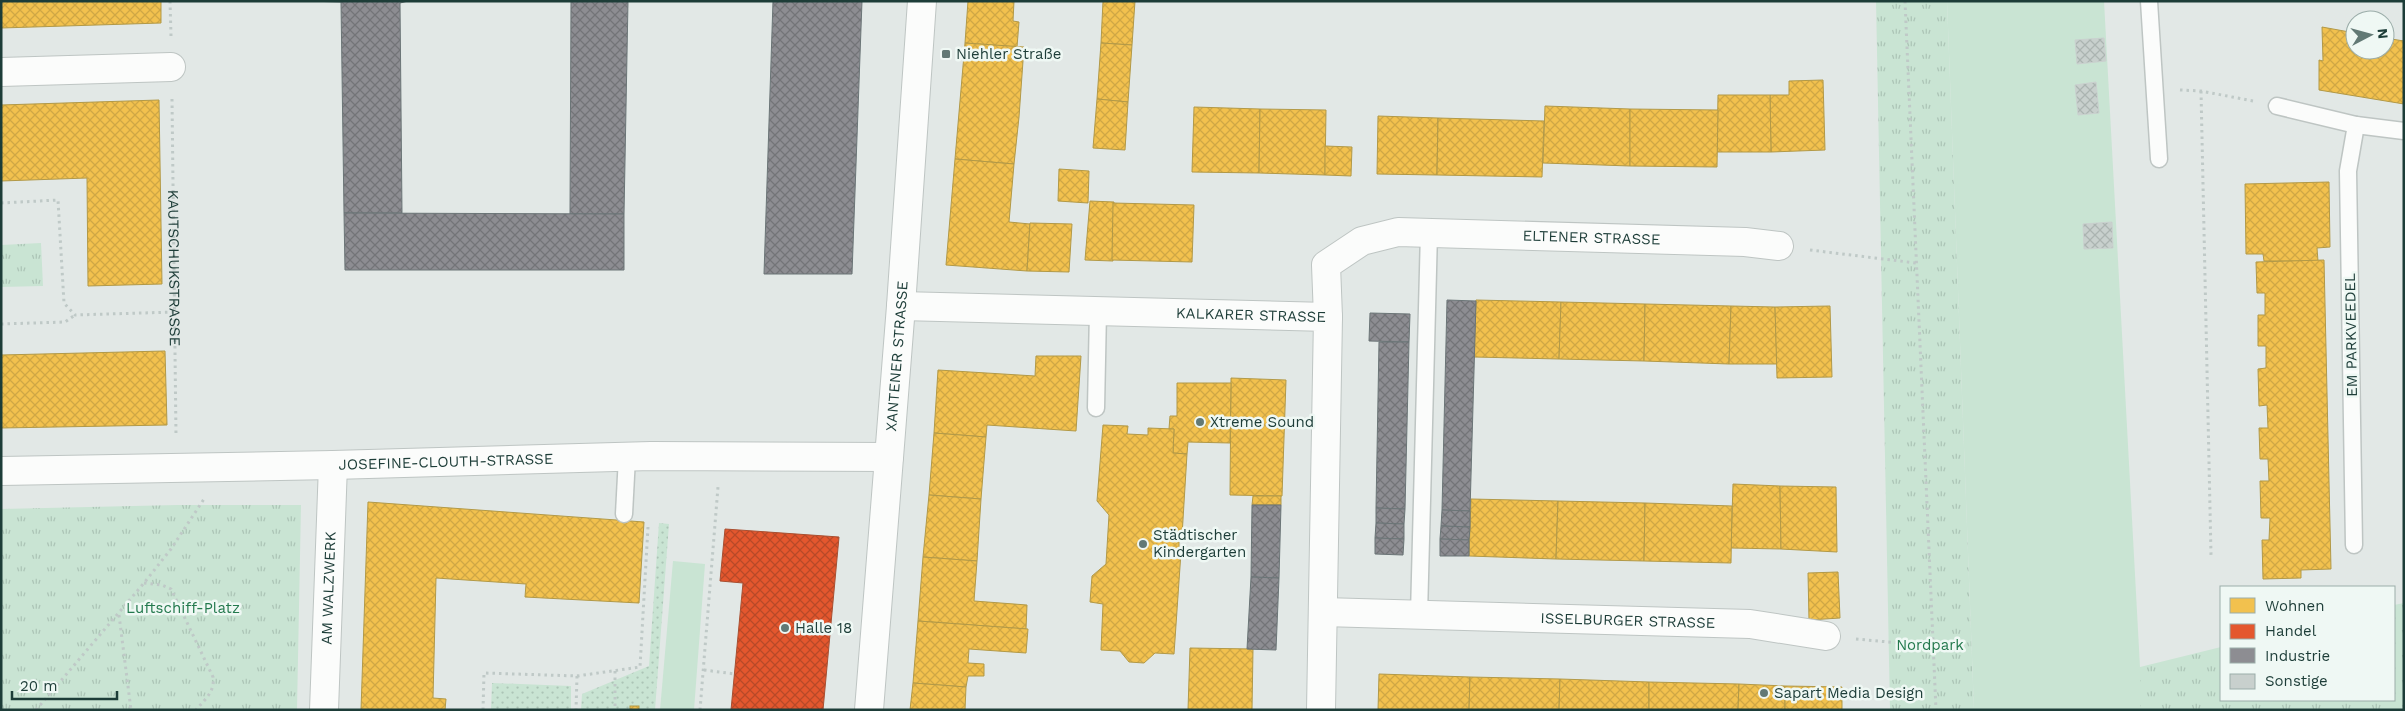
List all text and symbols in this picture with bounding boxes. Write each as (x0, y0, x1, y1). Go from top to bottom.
north arrow (2345, 10, 2395, 60)
text: N (2374, 28, 2391, 40)
place label: Niehler Straße (956, 45, 1061, 63)
marker: Niehler Straße (940, 48, 952, 60)
street label: KAUTSCHUKSTRASSE (164, 190, 184, 346)
street label: ELTENER STRASSE (1522, 227, 1661, 249)
street label: EM PARKVEEDEL (2341, 273, 2361, 397)
street label: XANTENER STRASSE (882, 280, 912, 432)
street label: KALKARER STRASSE (1176, 304, 1326, 326)
place label: Xtreme Sound (1210, 413, 1314, 431)
marker: Xtreme Sound (1194, 416, 1206, 428)
street label: JOSEFINE-CLOUTH-STRASSE (338, 450, 554, 474)
place label: Städtischer Kindergarten (1153, 526, 1246, 561)
street label: AM WALZWERK (317, 531, 340, 645)
marker: Städtischer Kindergarten (1137, 538, 1149, 550)
legend (2220, 586, 2395, 701)
text: Wohnen (2265, 597, 2324, 615)
park label: Luftschiff-Platz (126, 599, 240, 617)
street label: ISSELBURGER STRASSE (1540, 609, 1716, 632)
place label: Halle 18 (795, 619, 852, 637)
marker: Halle 18 (779, 622, 791, 634)
text: Handel (2265, 622, 2317, 640)
park label: Nordpark (1896, 636, 1964, 654)
text: Industrie (2265, 647, 2330, 665)
scale bar (12, 668, 118, 700)
text: Sonstige (2265, 672, 2328, 690)
text: 20 m (20, 677, 58, 695)
place label: Sapart Media Design (1774, 684, 1924, 702)
marker: Sapart Media Design (1758, 687, 1770, 699)

